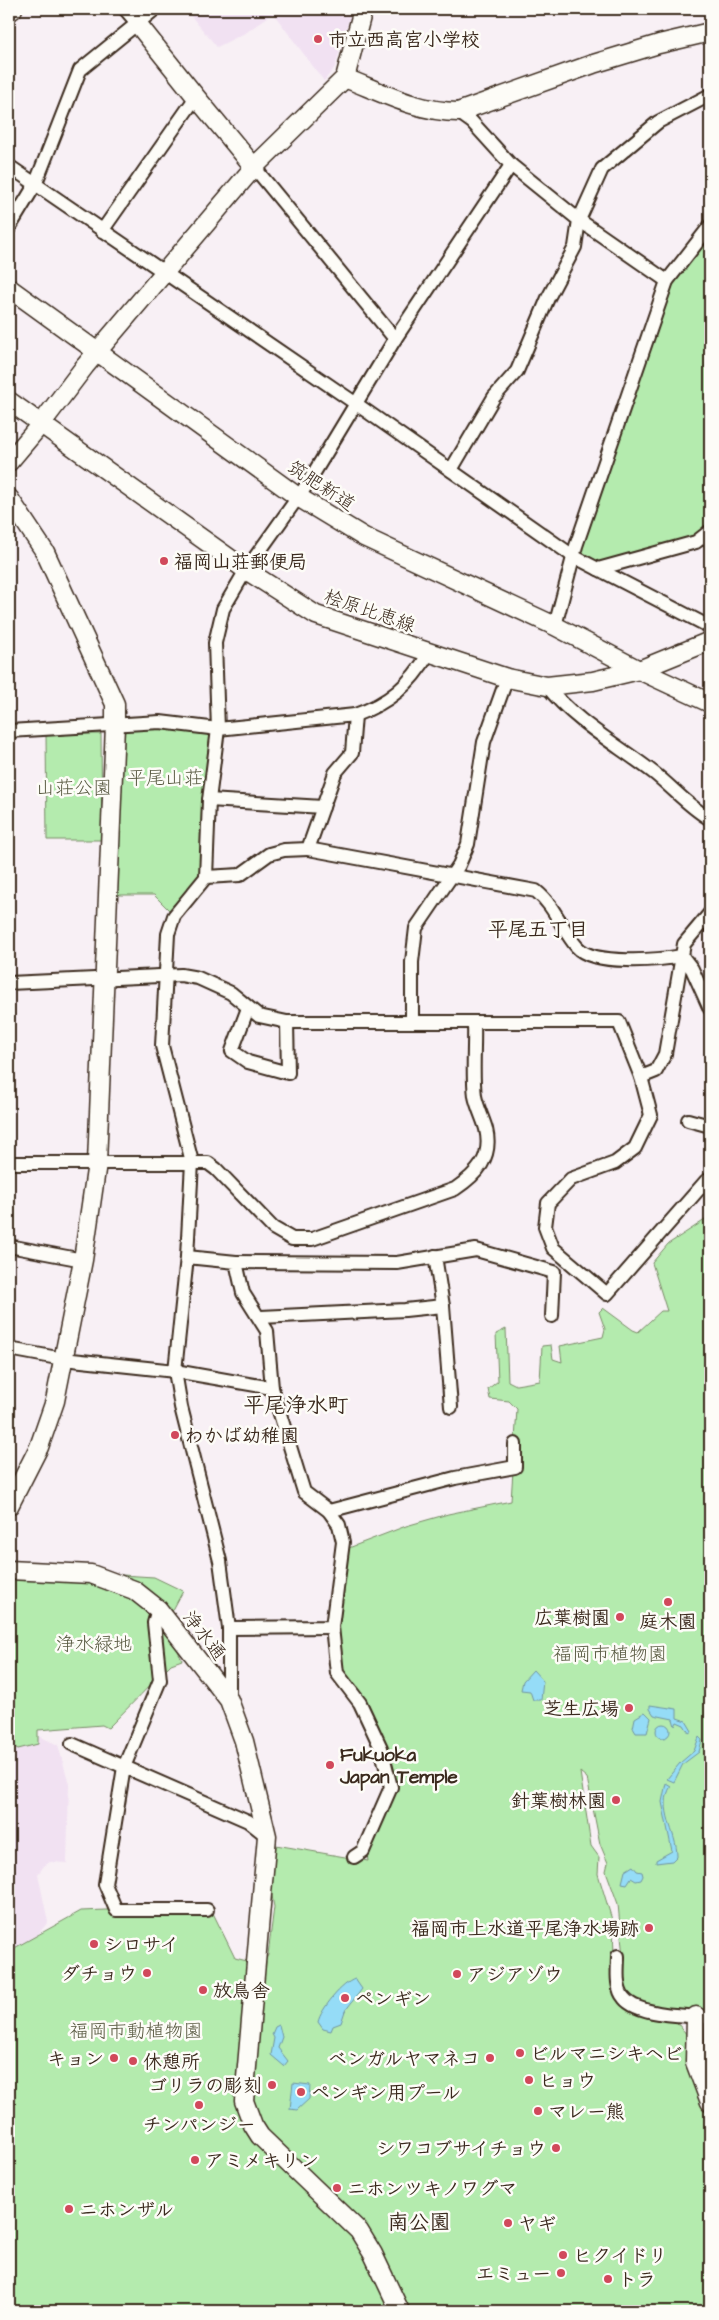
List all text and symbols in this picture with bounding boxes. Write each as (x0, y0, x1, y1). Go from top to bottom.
place label: 市立西高宮小学校 (328, 27, 480, 54)
marker: 市立西高宮小学校 (312, 33, 324, 45)
street label: 筑肥新道 (282, 454, 360, 518)
place label: 福岡山荘郵便局 (174, 549, 307, 576)
marker: 福岡山荘郵便局 (158, 555, 170, 567)
street label: 桧原比恵線 (320, 583, 419, 640)
park label: 平尾山荘 (127, 765, 203, 792)
park label: 山荘公園 (36, 775, 112, 802)
district label: 平尾五丁目 (488, 916, 588, 944)
district label: 平尾浄水町 (244, 1391, 349, 1420)
place label: わかば幼稚園 (185, 1423, 299, 1450)
marker: わかば幼稚園 (169, 1429, 181, 1441)
marker: 庭木園 (662, 1596, 674, 1608)
street label: 浄水通 (176, 1605, 232, 1667)
place label: 広葉樹園 (534, 1605, 610, 1632)
place label: 庭木園 (639, 1609, 697, 1636)
marker: 広葉樹園 (614, 1611, 626, 1623)
park label: 浄水緑地 (56, 1631, 132, 1658)
park label: 福岡市植物園 (553, 1641, 667, 1668)
place label: 芝生広場 (543, 1696, 619, 1723)
marker: 芝生広場 (623, 1702, 635, 1714)
place label: Fukuoka Japan Temple (339, 1742, 459, 1791)
marker: Fukuoka Japan Temple (324, 1759, 336, 1771)
place label: 針葉樹林園 (511, 1788, 606, 1815)
marker: 針葉樹林園 (610, 1794, 622, 1806)
place label: 福岡市上水道平尾浄水場跡 (411, 1916, 639, 1943)
marker: 福岡市上水道平尾浄水場跡 (643, 1922, 655, 1934)
place label: シロサイ (104, 1932, 179, 1959)
marker: シロサイ (88, 1938, 100, 1950)
place label: ダチョウ (61, 1961, 137, 1988)
place label: アジアゾウ (467, 1962, 563, 1989)
marker: ダチョウ (141, 1967, 153, 1979)
marker: アジアゾウ (451, 1968, 463, 1980)
place label: 放鳥舎 (213, 1978, 270, 2005)
marker: 放鳥舎 (197, 1984, 209, 1996)
place label: ペンギン (355, 1986, 431, 2013)
marker: ペンギン (339, 1992, 351, 2004)
park label: 福岡市動植物園 (69, 2018, 203, 2045)
place label: ビルマニシキヘビ (530, 2041, 683, 2068)
place label: キョン (47, 2046, 104, 2073)
place label: ベンガルヤマネコ (328, 2046, 480, 2073)
marker: ビルマニシキヘビ (514, 2047, 526, 2059)
place label: 休憩所 (143, 2049, 200, 2076)
marker: キョン (108, 2052, 120, 2064)
marker: ベンガルヤマネコ (484, 2052, 496, 2064)
marker: 休憩所 (127, 2055, 139, 2067)
place label: ヒョウ (539, 2068, 596, 2095)
place label: ゴリラの彫刻 (148, 2073, 262, 2100)
marker: ヒョウ (523, 2074, 535, 2086)
marker: ゴリラの彫刻 (266, 2079, 278, 2091)
place label: ペンギン用プール (311, 2080, 461, 2107)
marker: ペンギン用プール (295, 2086, 307, 2098)
marker: チンパンジー (193, 2099, 205, 2111)
place label: マレー熊 (548, 2099, 625, 2126)
marker: マレー熊 (532, 2105, 544, 2117)
place label: チンパンジー (142, 2112, 256, 2139)
place label: シワコブサイチョウ (376, 2136, 546, 2163)
marker: シワコブサイチョウ (550, 2142, 562, 2154)
place label: アミメキリン (205, 2148, 319, 2175)
marker: アミメキリン (189, 2154, 201, 2166)
place label: ニホンツキノワグマ (347, 2176, 517, 2203)
marker: ニホンツキノワグマ (331, 2182, 343, 2194)
place label: ニホンザル (79, 2197, 174, 2224)
marker: ニホンザル (63, 2203, 75, 2215)
district label: 南公園 (388, 2208, 451, 2237)
place label: ヤギ (518, 2211, 556, 2238)
marker: ヤギ (502, 2217, 514, 2229)
place label: ヒクイドリ (573, 2243, 667, 2270)
marker: ヒクイドリ (557, 2249, 569, 2261)
place label: エミュー (475, 2261, 551, 2288)
marker: エミュー (555, 2267, 567, 2279)
place label: トラ (618, 2267, 656, 2294)
marker: トラ (602, 2273, 614, 2285)

